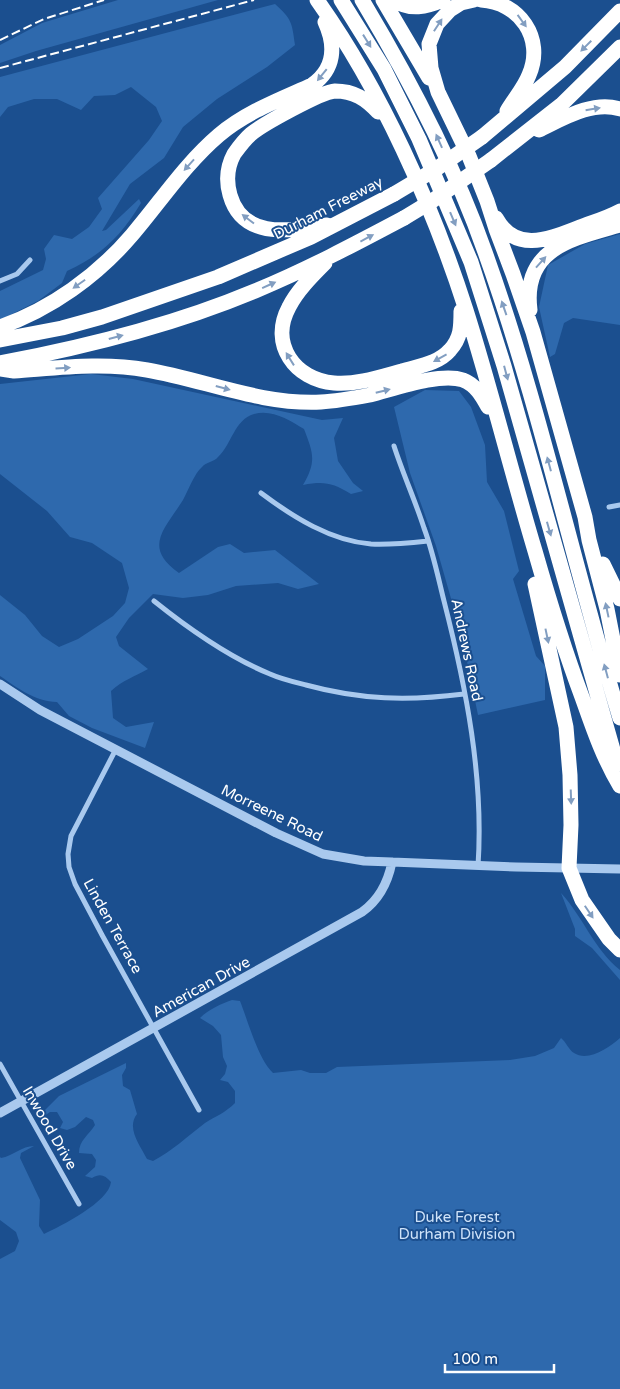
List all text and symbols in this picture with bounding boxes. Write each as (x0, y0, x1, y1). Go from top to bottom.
one-way arrow (517, 14, 528, 27)
one-way arrow (433, 18, 442, 31)
one-way arrow (362, 35, 372, 48)
one-way arrow (580, 40, 592, 52)
one-way arrow (317, 69, 327, 82)
one-way arrow (585, 105, 601, 113)
one-way arrow (434, 134, 442, 148)
one-way arrow (183, 158, 195, 170)
street label: Durham Freeway (270, 173, 386, 243)
one-way arrow (450, 212, 458, 226)
one-way arrow (241, 214, 254, 224)
one-way arrow (360, 234, 375, 242)
one-way arrow (535, 255, 546, 268)
one-way arrow (72, 279, 86, 289)
one-way arrow (262, 280, 276, 288)
one-way arrow (500, 300, 508, 315)
one-way arrow (108, 332, 123, 340)
one-way arrow (286, 352, 295, 365)
one-way arrow (433, 353, 446, 362)
one-way arrow (55, 363, 71, 371)
one-way arrow (502, 365, 510, 380)
one-way arrow (216, 384, 231, 392)
one-way arrow (376, 387, 391, 395)
one-way arrow (545, 457, 553, 472)
one-way arrow (546, 522, 554, 537)
street label: Andrews Road (447, 597, 487, 703)
one-way arrow (603, 601, 611, 617)
one-way arrow (543, 629, 551, 645)
one-way arrow (602, 664, 610, 679)
street label: Morreene Road (218, 781, 326, 845)
one-way arrow (567, 789, 575, 805)
street label: Linden Terrace (80, 875, 146, 977)
one-way arrow (584, 905, 594, 919)
street label: American Drive (149, 953, 253, 1021)
street label: Inwood Drive (19, 1083, 81, 1173)
park label: Duke Forest Durham Division (399, 1208, 516, 1243)
scale bar (445, 1342, 554, 1374)
text: 100 m (452, 1350, 498, 1368)

